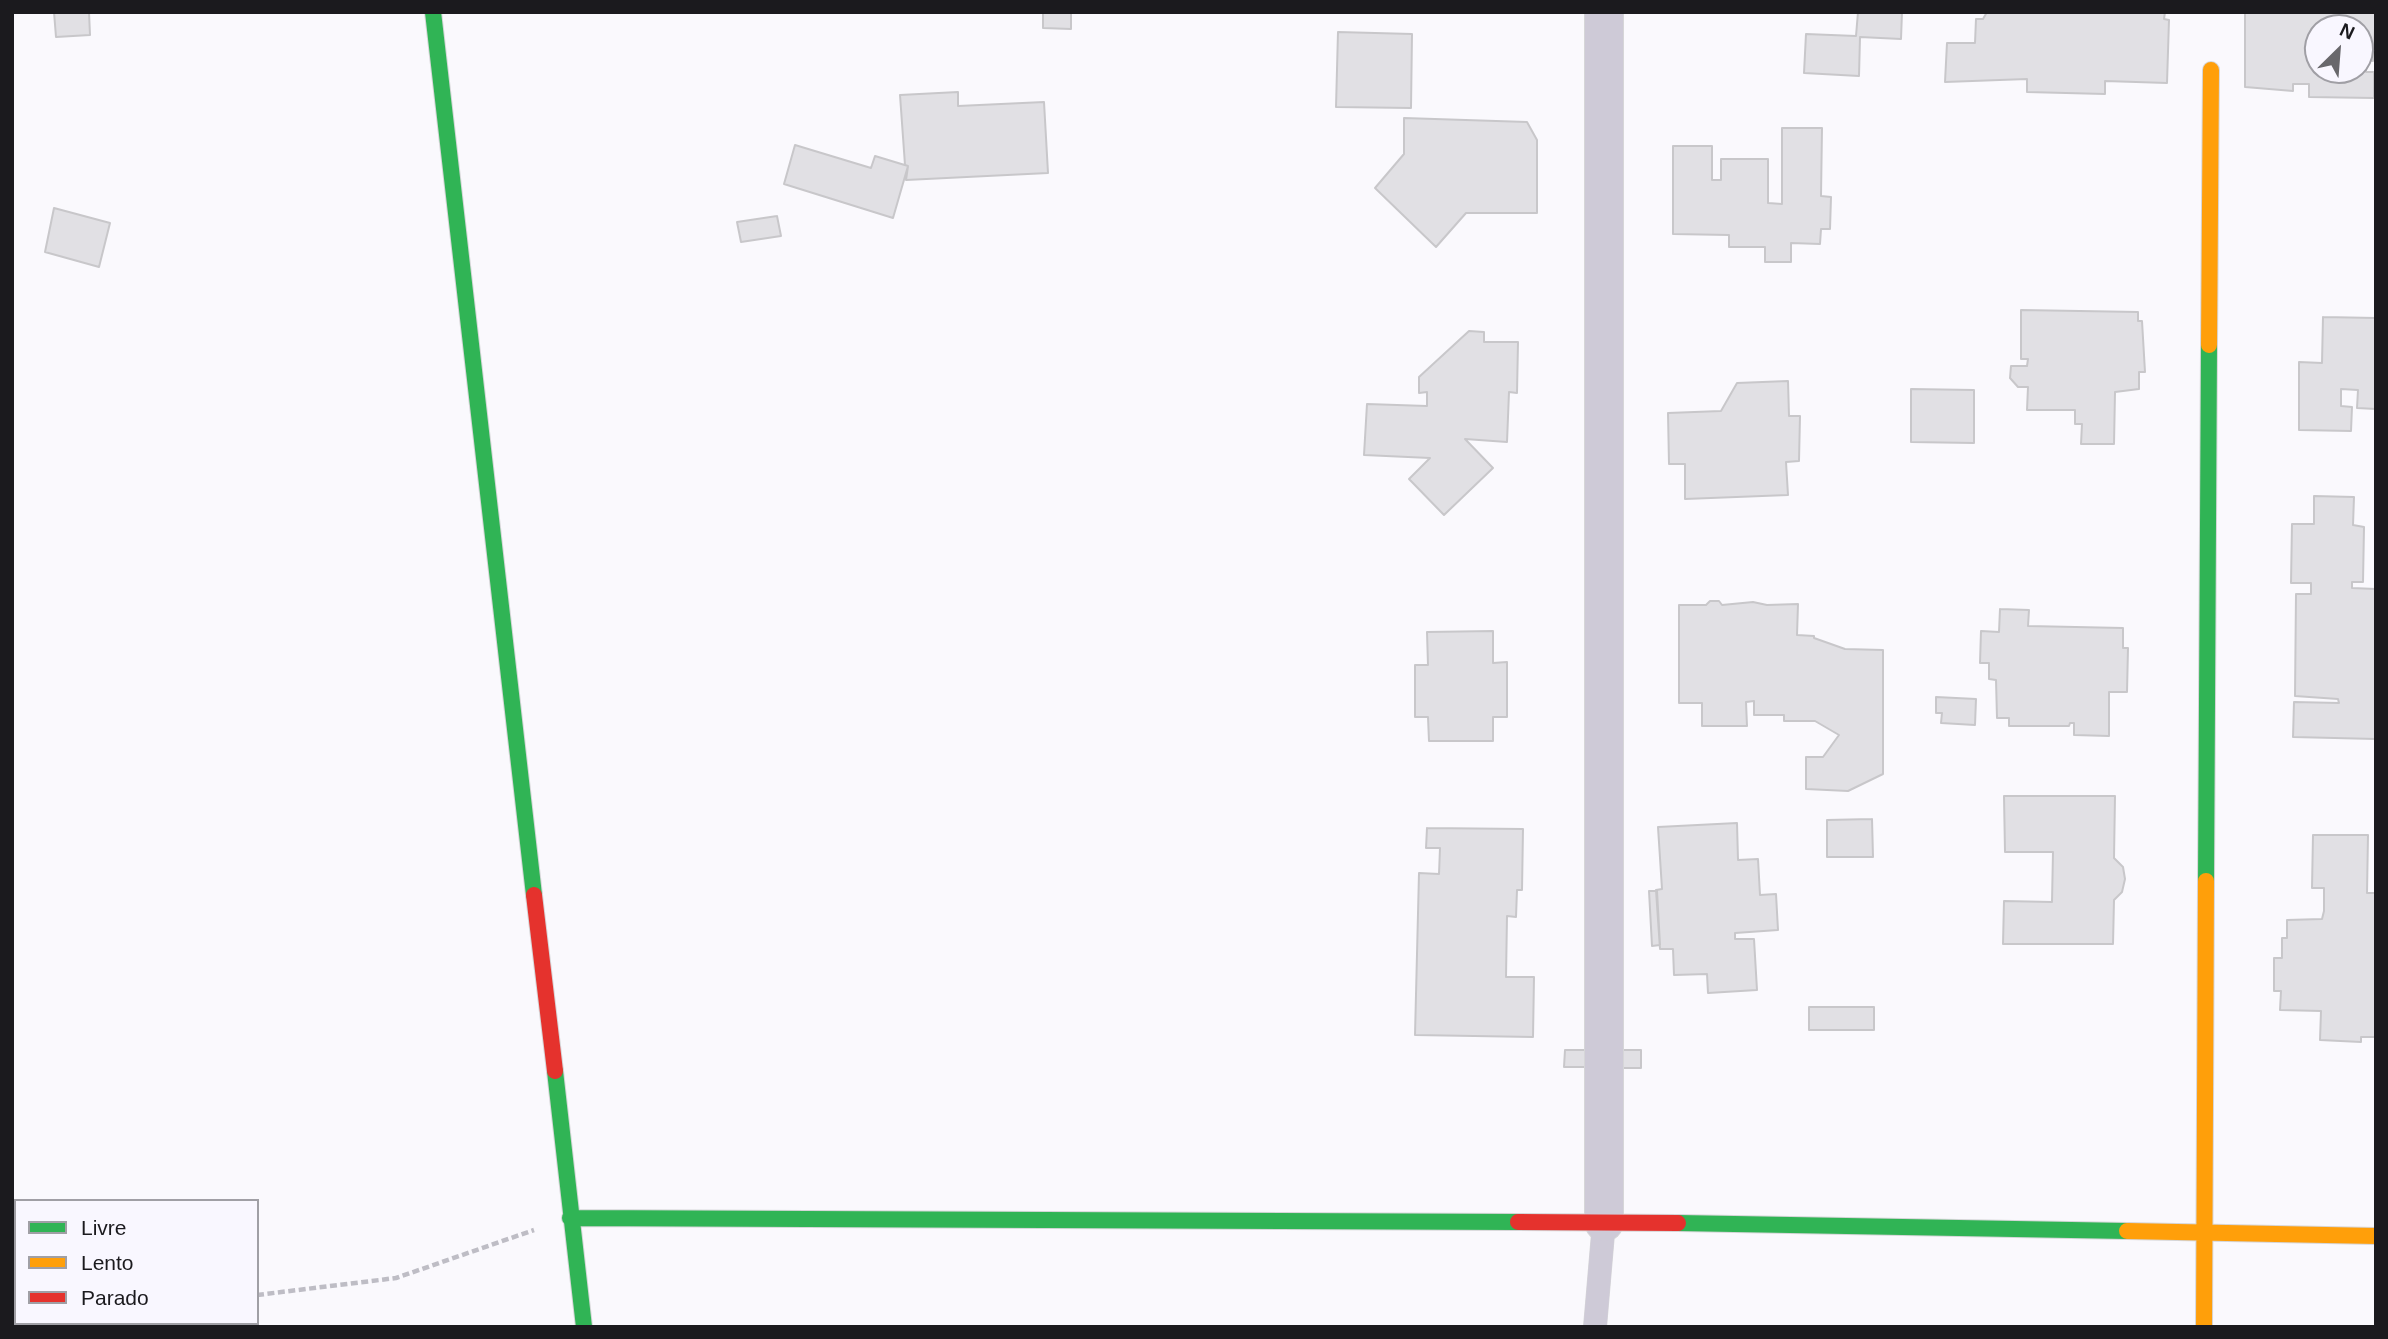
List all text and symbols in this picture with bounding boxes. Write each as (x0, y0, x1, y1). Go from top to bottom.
north arrow (2304, 14, 2374, 84)
text: N (2337, 19, 2358, 44)
legend (14, 1199, 259, 1325)
text: Livre (81, 1216, 127, 1239)
text: Lento (81, 1251, 134, 1274)
text: Parado (81, 1286, 149, 1309)

